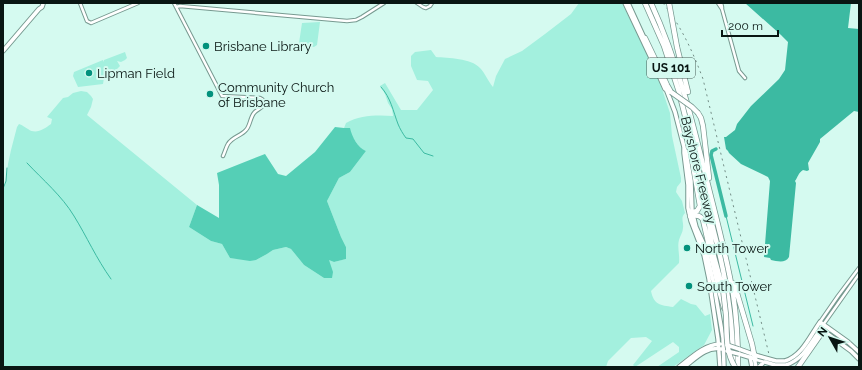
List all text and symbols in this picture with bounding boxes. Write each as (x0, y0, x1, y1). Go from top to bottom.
scale bar (722, 12, 778, 38)
text: 200 m (728, 19, 763, 33)
place label: Brisbane Library (214, 39, 312, 54)
marker: Brisbane Library (201, 41, 211, 51)
road number: US 101 (647, 58, 695, 78)
place label: Lipman Field (97, 66, 175, 81)
marker: Lipman Field (84, 68, 94, 78)
place label: Community Church of Brisbane (218, 80, 334, 110)
marker: Community Church of Brisbane (205, 89, 215, 99)
street label: Bayshore Freeway (678, 115, 719, 225)
place label: North Tower (695, 241, 769, 256)
marker: North Tower (682, 243, 692, 253)
place label: South Tower (697, 279, 772, 294)
marker: South Tower (684, 281, 694, 291)
north arrow (810, 318, 850, 358)
text: N (815, 325, 830, 339)

